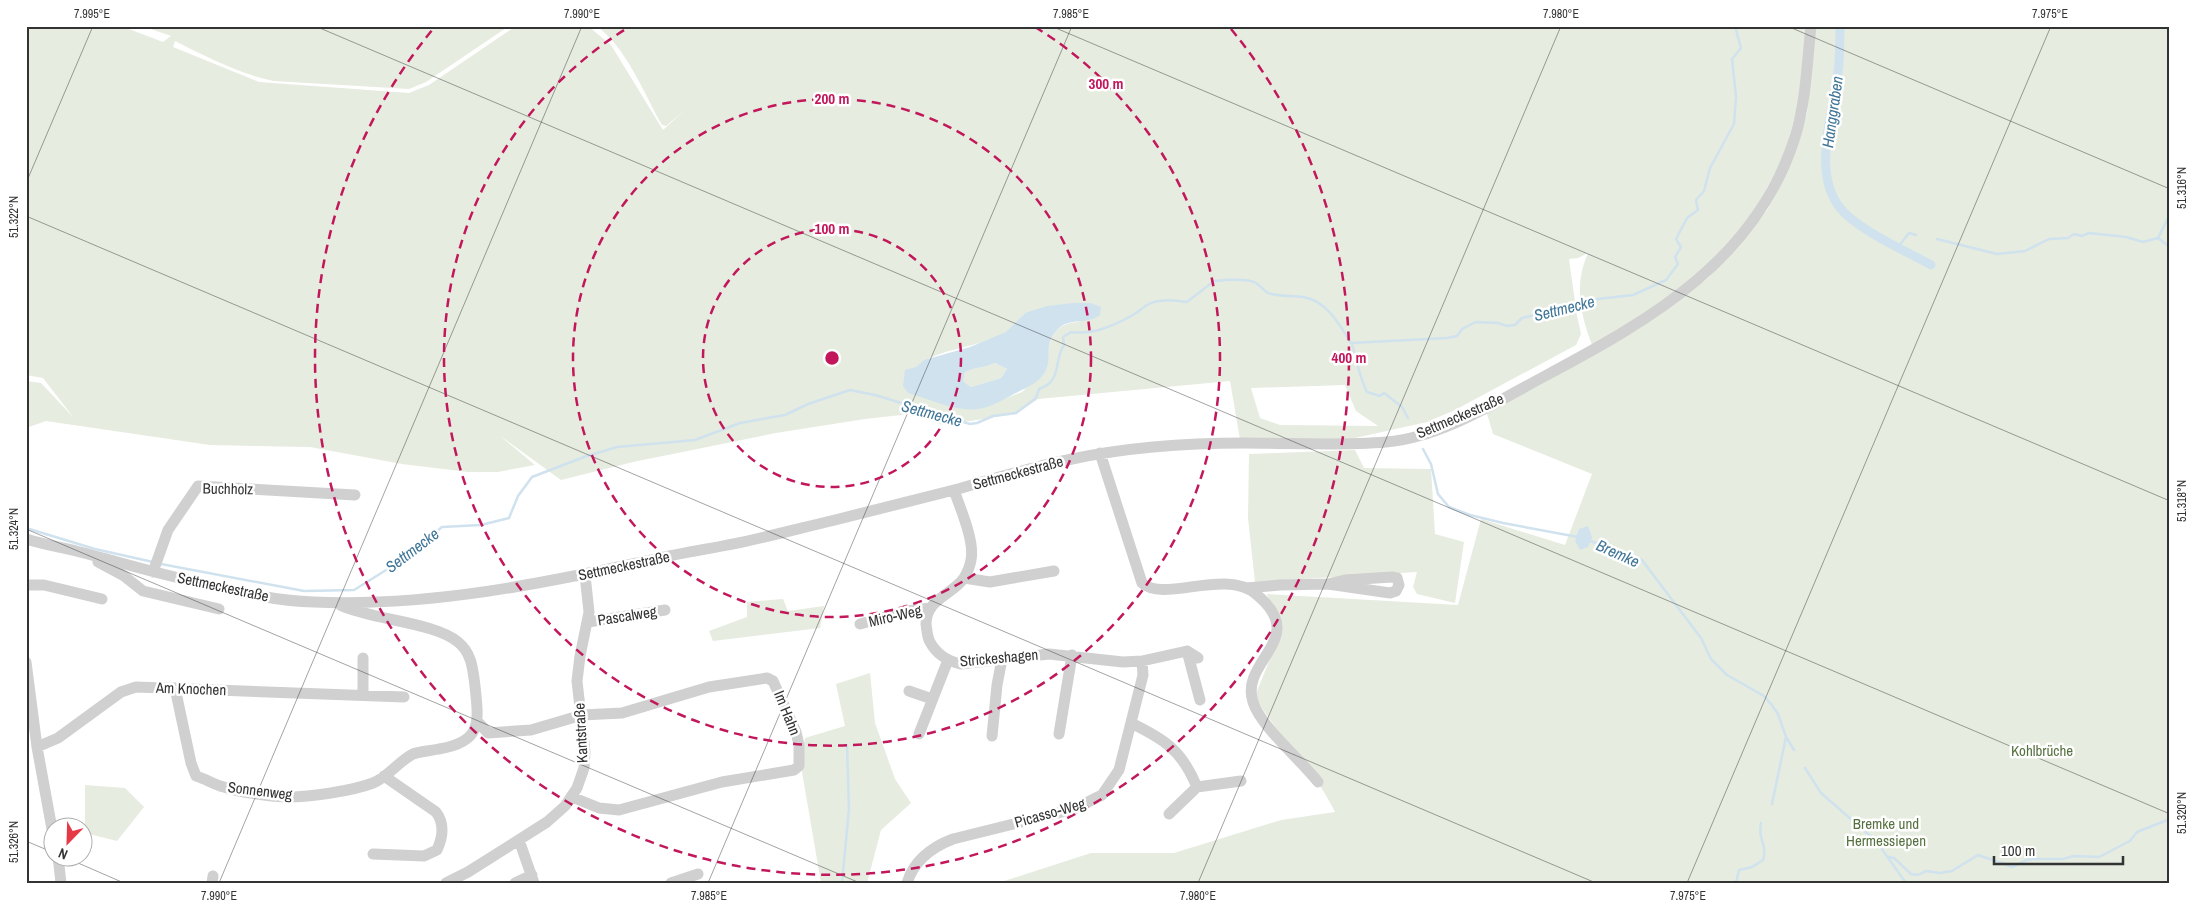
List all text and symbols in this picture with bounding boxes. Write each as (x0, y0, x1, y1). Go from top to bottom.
text: 7.995°E (74, 6, 110, 22)
text: 7.990°E (564, 6, 600, 22)
text: 7.985°E (1053, 6, 1089, 22)
text: 7.980°E (1543, 6, 1579, 22)
text: 7.975°E (2032, 6, 2068, 22)
text: 300 m (1089, 73, 1123, 94)
water label: Hanggraben (1816, 75, 1848, 149)
text: 200 m (815, 88, 849, 109)
text: 51.316°N (2174, 167, 2190, 209)
text: 51.322°N (6, 196, 22, 238)
text: 100 m (815, 218, 849, 239)
water label: Settmecke (1531, 290, 1597, 326)
text: 400 m (1332, 347, 1366, 368)
centre of rings (823, 349, 841, 367)
street label: Settmeckestraße (1413, 388, 1507, 443)
water label: Settmecke (899, 394, 965, 432)
street label: Settmeckestraße (970, 450, 1066, 495)
street label: Buchholz (203, 478, 253, 499)
text: 51.318°N (2174, 480, 2190, 522)
text: 51.324°N (6, 508, 22, 550)
water label: Settmecke (381, 523, 443, 577)
water label: Bremke (1593, 534, 1643, 572)
street label: Settmeckestraße (576, 546, 672, 585)
street label: Settmeckestraße (175, 567, 271, 606)
street label: Miro-Weg (866, 599, 924, 632)
street label: Pascalweg (596, 600, 658, 631)
street label: Strickeshagen (959, 644, 1039, 671)
street label: Am Knochen (154, 677, 227, 700)
street label: Im Hahn (769, 687, 806, 738)
street label: Kantstraße (568, 702, 593, 764)
park label: Kohlbrüche (2011, 740, 2073, 761)
street label: Sonnenweg (227, 776, 294, 805)
street label: Picasso-Weg (1012, 792, 1088, 833)
text: 51.320°N (2174, 792, 2190, 834)
park label: Bremke und Hermessiepen (1846, 813, 1926, 851)
north arrow (42, 816, 92, 866)
text: 51.326°N (6, 821, 22, 863)
scale bar (1994, 834, 2122, 866)
text: 100 m (2001, 840, 2035, 861)
text: N (56, 844, 70, 864)
text: 7.990°E (201, 888, 237, 904)
text: 7.985°E (691, 888, 727, 904)
text: 7.980°E (1180, 888, 1216, 904)
text: 7.975°E (1670, 888, 1706, 904)

